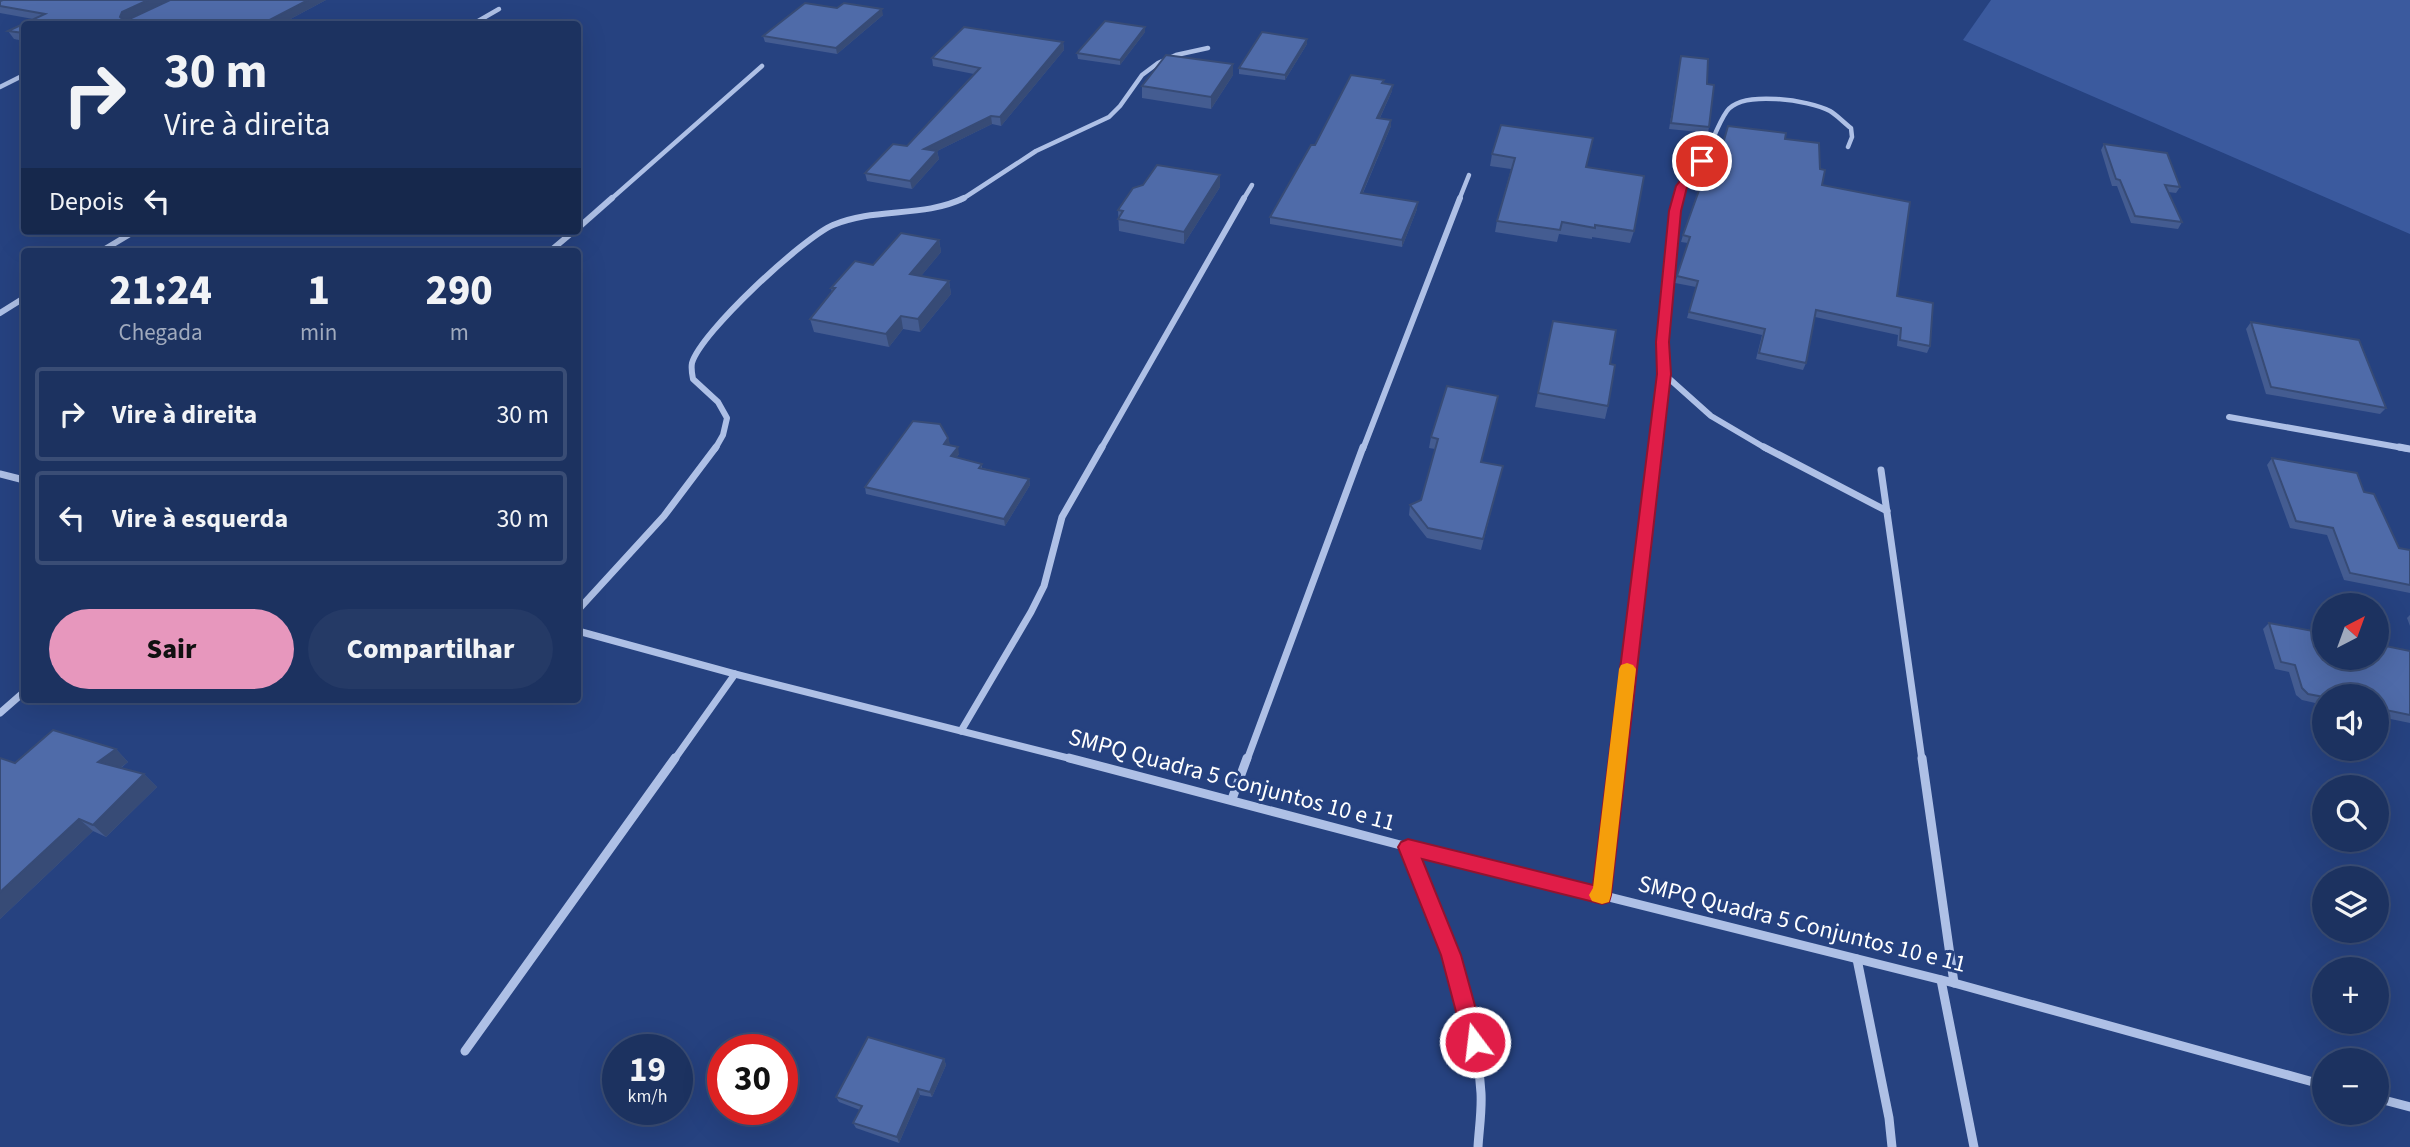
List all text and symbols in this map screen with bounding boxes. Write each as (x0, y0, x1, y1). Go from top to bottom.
text: 30 m (164, 37, 268, 107)
icon: right (49, 49, 140, 140)
text: Vire à direita (164, 102, 330, 148)
pin (1672, 131, 1732, 191)
icon: arrive (1683, 142, 1721, 180)
icon: left (138, 182, 176, 220)
text: Depois (49, 183, 124, 220)
text: 21:24 (109, 261, 212, 321)
text: 1 (307, 261, 330, 321)
text: 290 (426, 261, 493, 321)
text: Chegada (119, 316, 203, 349)
text: min (300, 316, 337, 349)
text: m (450, 316, 469, 349)
icon: right (53, 395, 91, 433)
text: Vire à direita (112, 396, 257, 433)
text: 30 m (496, 396, 549, 433)
icon: left (53, 499, 91, 537)
text: Vire à esquerda (112, 500, 288, 537)
text: 30 m (496, 500, 549, 537)
north arrow (2312, 593, 2389, 670)
map controls (2312, 593, 2389, 1125)
button: Sair (49, 609, 294, 689)
button: Compartilhar (308, 609, 553, 689)
button: sound (2312, 684, 2389, 761)
street label: SMPQ Quadra 5 Conjuntos 10 e 11 (1065, 719, 1399, 841)
button: search (2312, 775, 2389, 852)
street label: SMPQ Quadra 5 Conjuntos 10 e 11 (1634, 866, 1970, 982)
button: layers (2312, 866, 2389, 943)
button: + (2312, 957, 2389, 1034)
position arrow (1438, 1005, 1512, 1079)
speed limit sign: 30 (707, 1034, 798, 1125)
text: 19 (629, 1045, 666, 1095)
button: − (2312, 1048, 2389, 1125)
text: km/h (628, 1084, 667, 1109)

